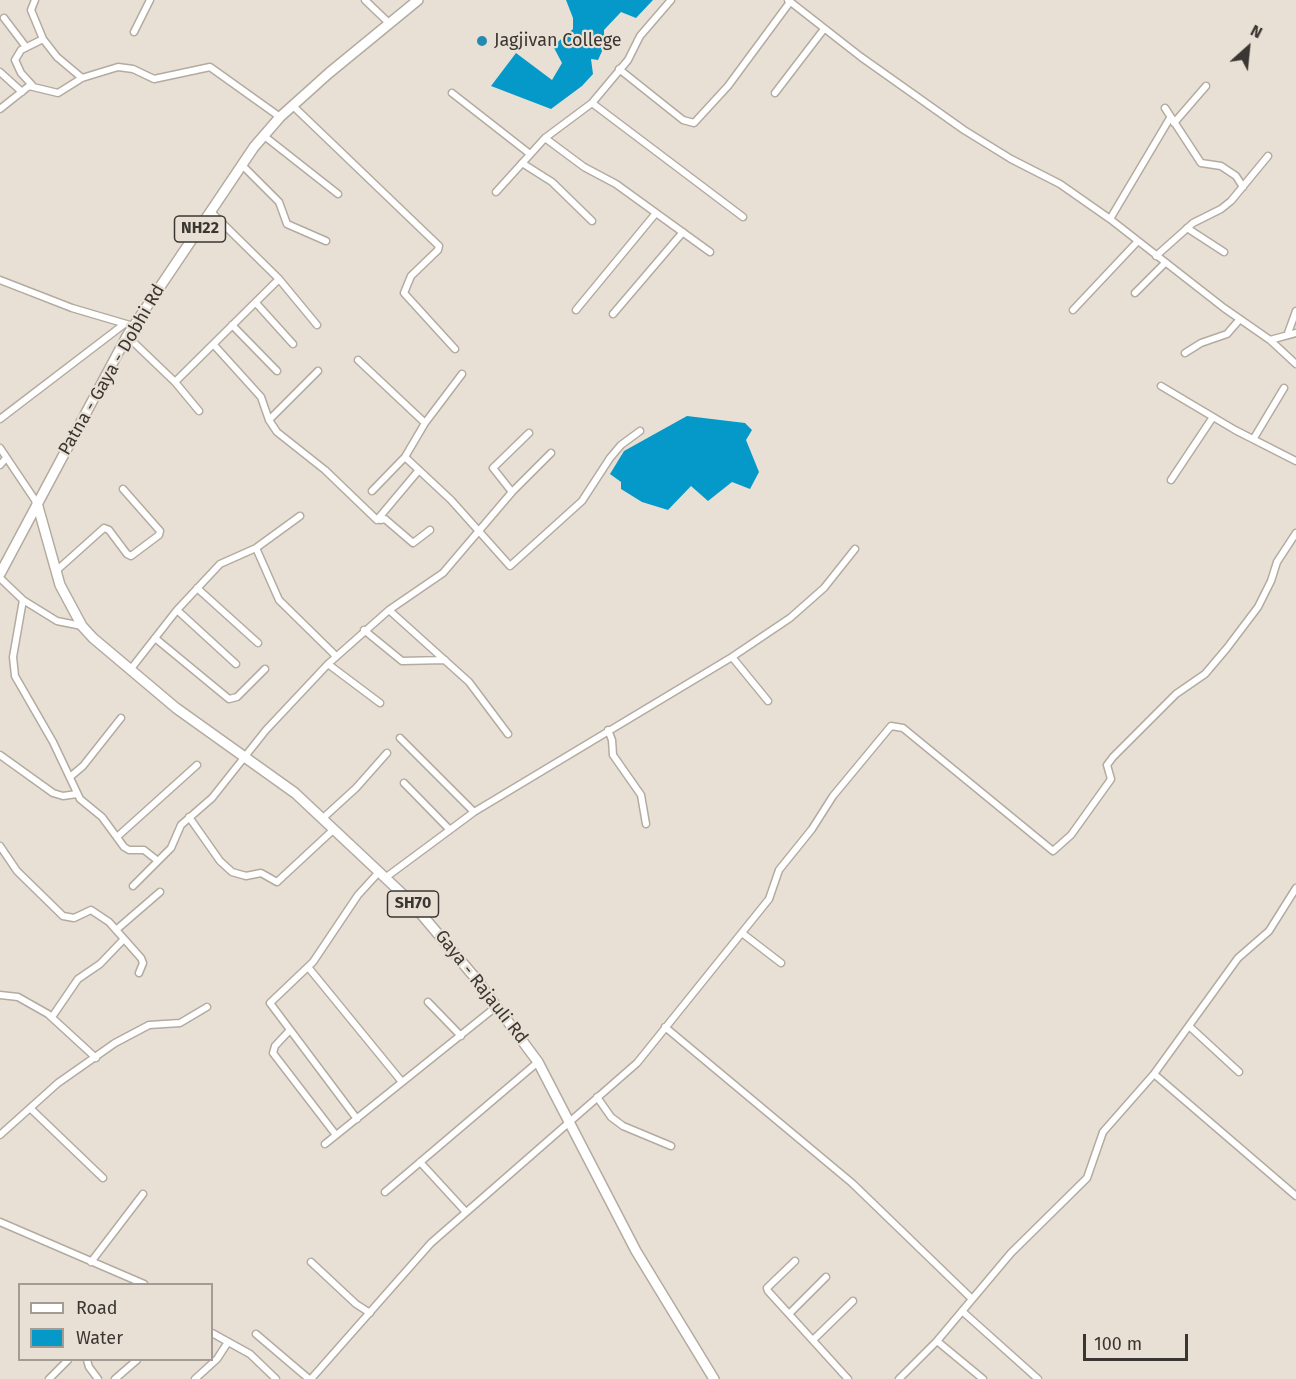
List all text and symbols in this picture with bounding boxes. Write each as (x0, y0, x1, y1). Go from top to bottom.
north arrow (1218, 18, 1278, 78)
text: N (1247, 21, 1265, 42)
place label: Jagjivan College (494, 30, 622, 52)
marker: Jagjivan College (475, 34, 489, 48)
road number: NH22 (174, 216, 226, 242)
street label: Patna - Gaya - Dobhi Rd (54, 281, 170, 459)
road number: SH70 (388, 891, 438, 917)
street label: Gaya - Rajauli Rd (430, 926, 532, 1048)
legend (18, 1283, 213, 1361)
text: Road (76, 1297, 118, 1319)
scale bar (1086, 1322, 1191, 1360)
text: Water (76, 1327, 123, 1349)
text: 100 m (1094, 1333, 1142, 1355)

